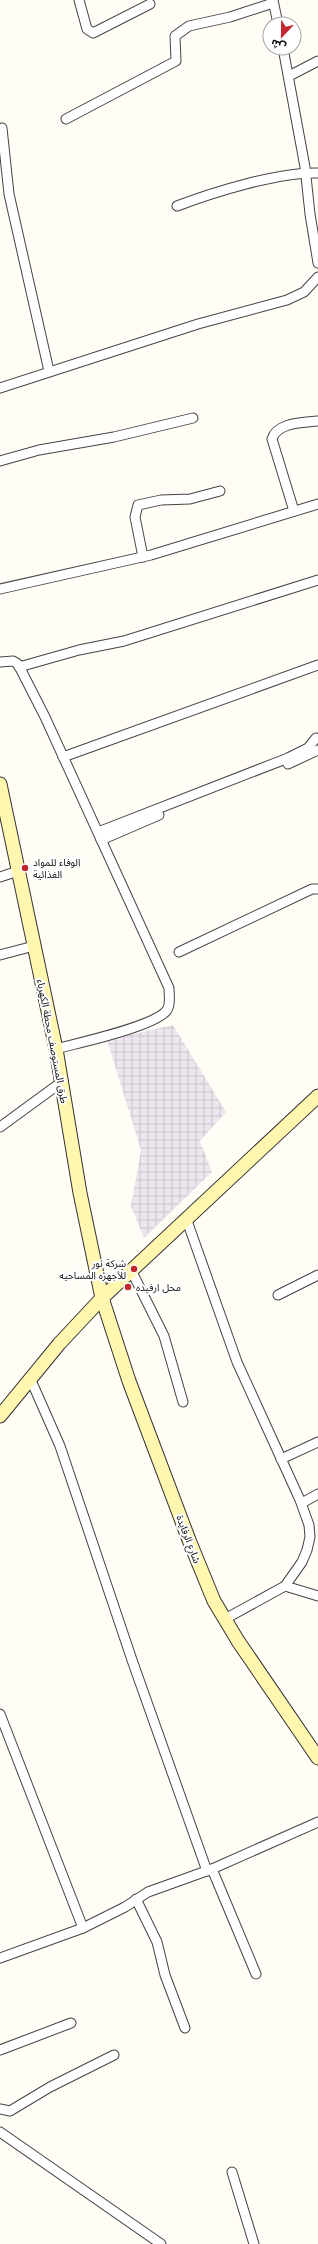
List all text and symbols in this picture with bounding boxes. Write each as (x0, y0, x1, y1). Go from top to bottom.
north arrow (262, 16, 302, 56)
text: ش (269, 36, 288, 55)
place label: الوفاء للمواد الغذائية (33, 856, 80, 881)
marker: الوفاء للمواد الغذائية (20, 863, 30, 873)
street label: طرق المستوصف محطة الكهرباء (34, 978, 71, 1105)
place label: شركة نور للأجهزه المساحيه (59, 1257, 126, 1282)
marker: شركة نور للأجهزه المساحيه (129, 1264, 139, 1274)
place label: محل ارفيده (136, 1281, 181, 1294)
marker: محل ارفيده (123, 1282, 133, 1292)
street label: شارع الرفايدة (172, 1513, 204, 1566)

